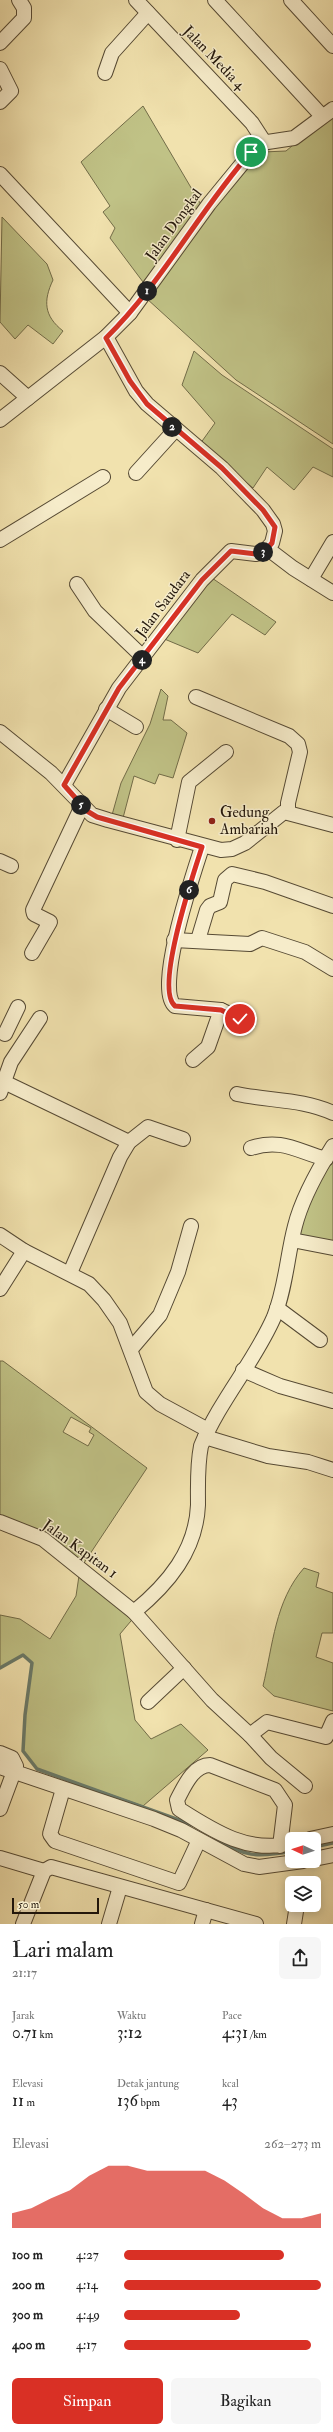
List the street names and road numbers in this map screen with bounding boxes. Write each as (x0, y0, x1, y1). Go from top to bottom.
street label: Jalan Media 4 (177, 21, 250, 95)
street label: Jalan Dongkal (141, 185, 207, 266)
street label: Jalan Saudara (131, 566, 196, 643)
street label: Jalan Kapitan 1 (37, 1515, 121, 1583)

